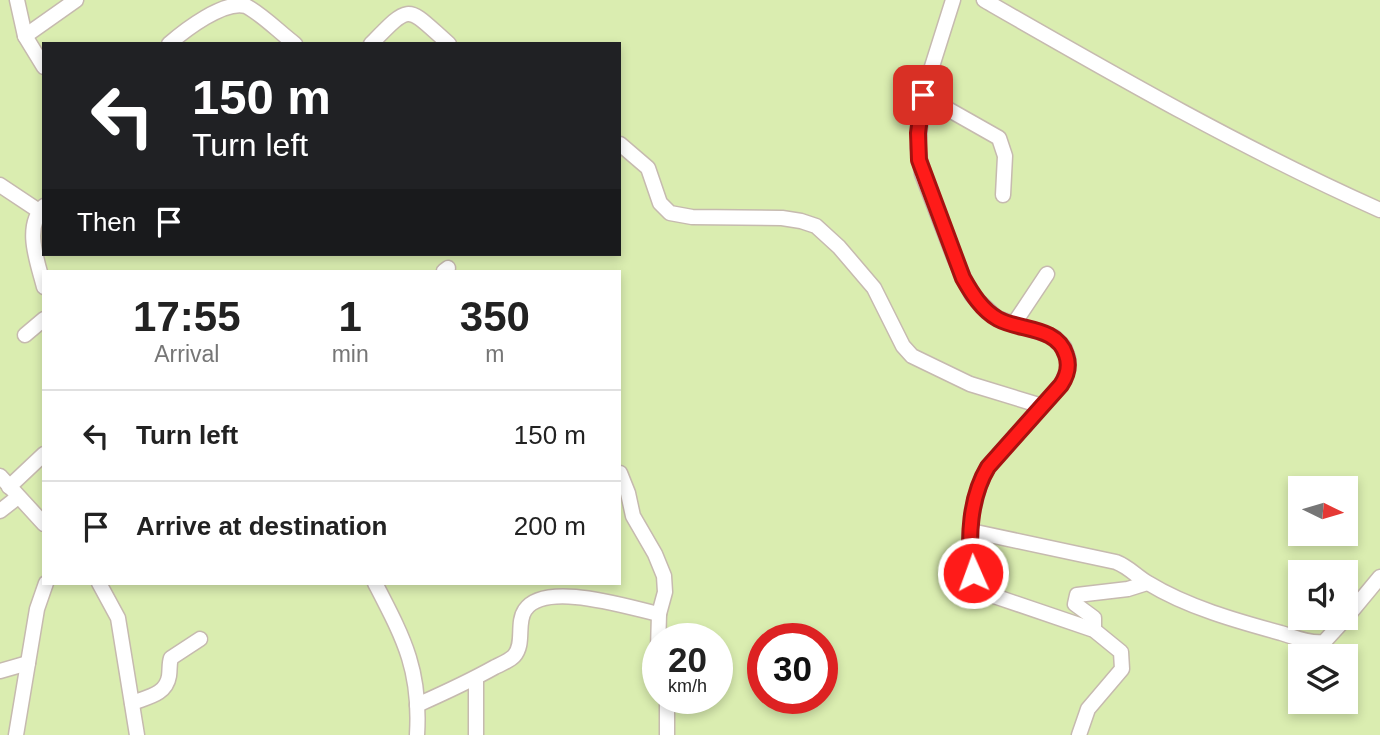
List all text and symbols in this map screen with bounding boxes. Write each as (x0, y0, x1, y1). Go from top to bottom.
pin (893, 65, 953, 125)
icon: left (77, 70, 168, 161)
text: 150 m (192, 70, 331, 124)
icon: arrive (904, 76, 942, 114)
text: Turn left (192, 127, 308, 163)
icon: arrive (150, 203, 188, 241)
text: Then (77, 207, 136, 237)
text: 17:55 (133, 293, 241, 340)
text: 1 (338, 293, 362, 340)
text: 350 (460, 293, 530, 340)
text: Arrival (154, 341, 219, 367)
text: min (332, 341, 369, 367)
text: m (485, 341, 504, 367)
icon: left (77, 417, 115, 455)
text: Turn left (136, 420, 238, 450)
text: 150 m (514, 420, 586, 450)
north arrow (1288, 476, 1358, 546)
map controls (1288, 476, 1358, 714)
icon: arrive (77, 508, 115, 546)
text: Arrive at destination (136, 511, 387, 541)
text: 200 m (514, 511, 586, 541)
position arrow (936, 536, 1010, 610)
button: sound (1288, 560, 1358, 630)
speed limit sign: 30 (747, 623, 838, 714)
text: 20 (668, 640, 707, 679)
button: layers (1288, 644, 1358, 714)
text: km/h (668, 676, 707, 696)

